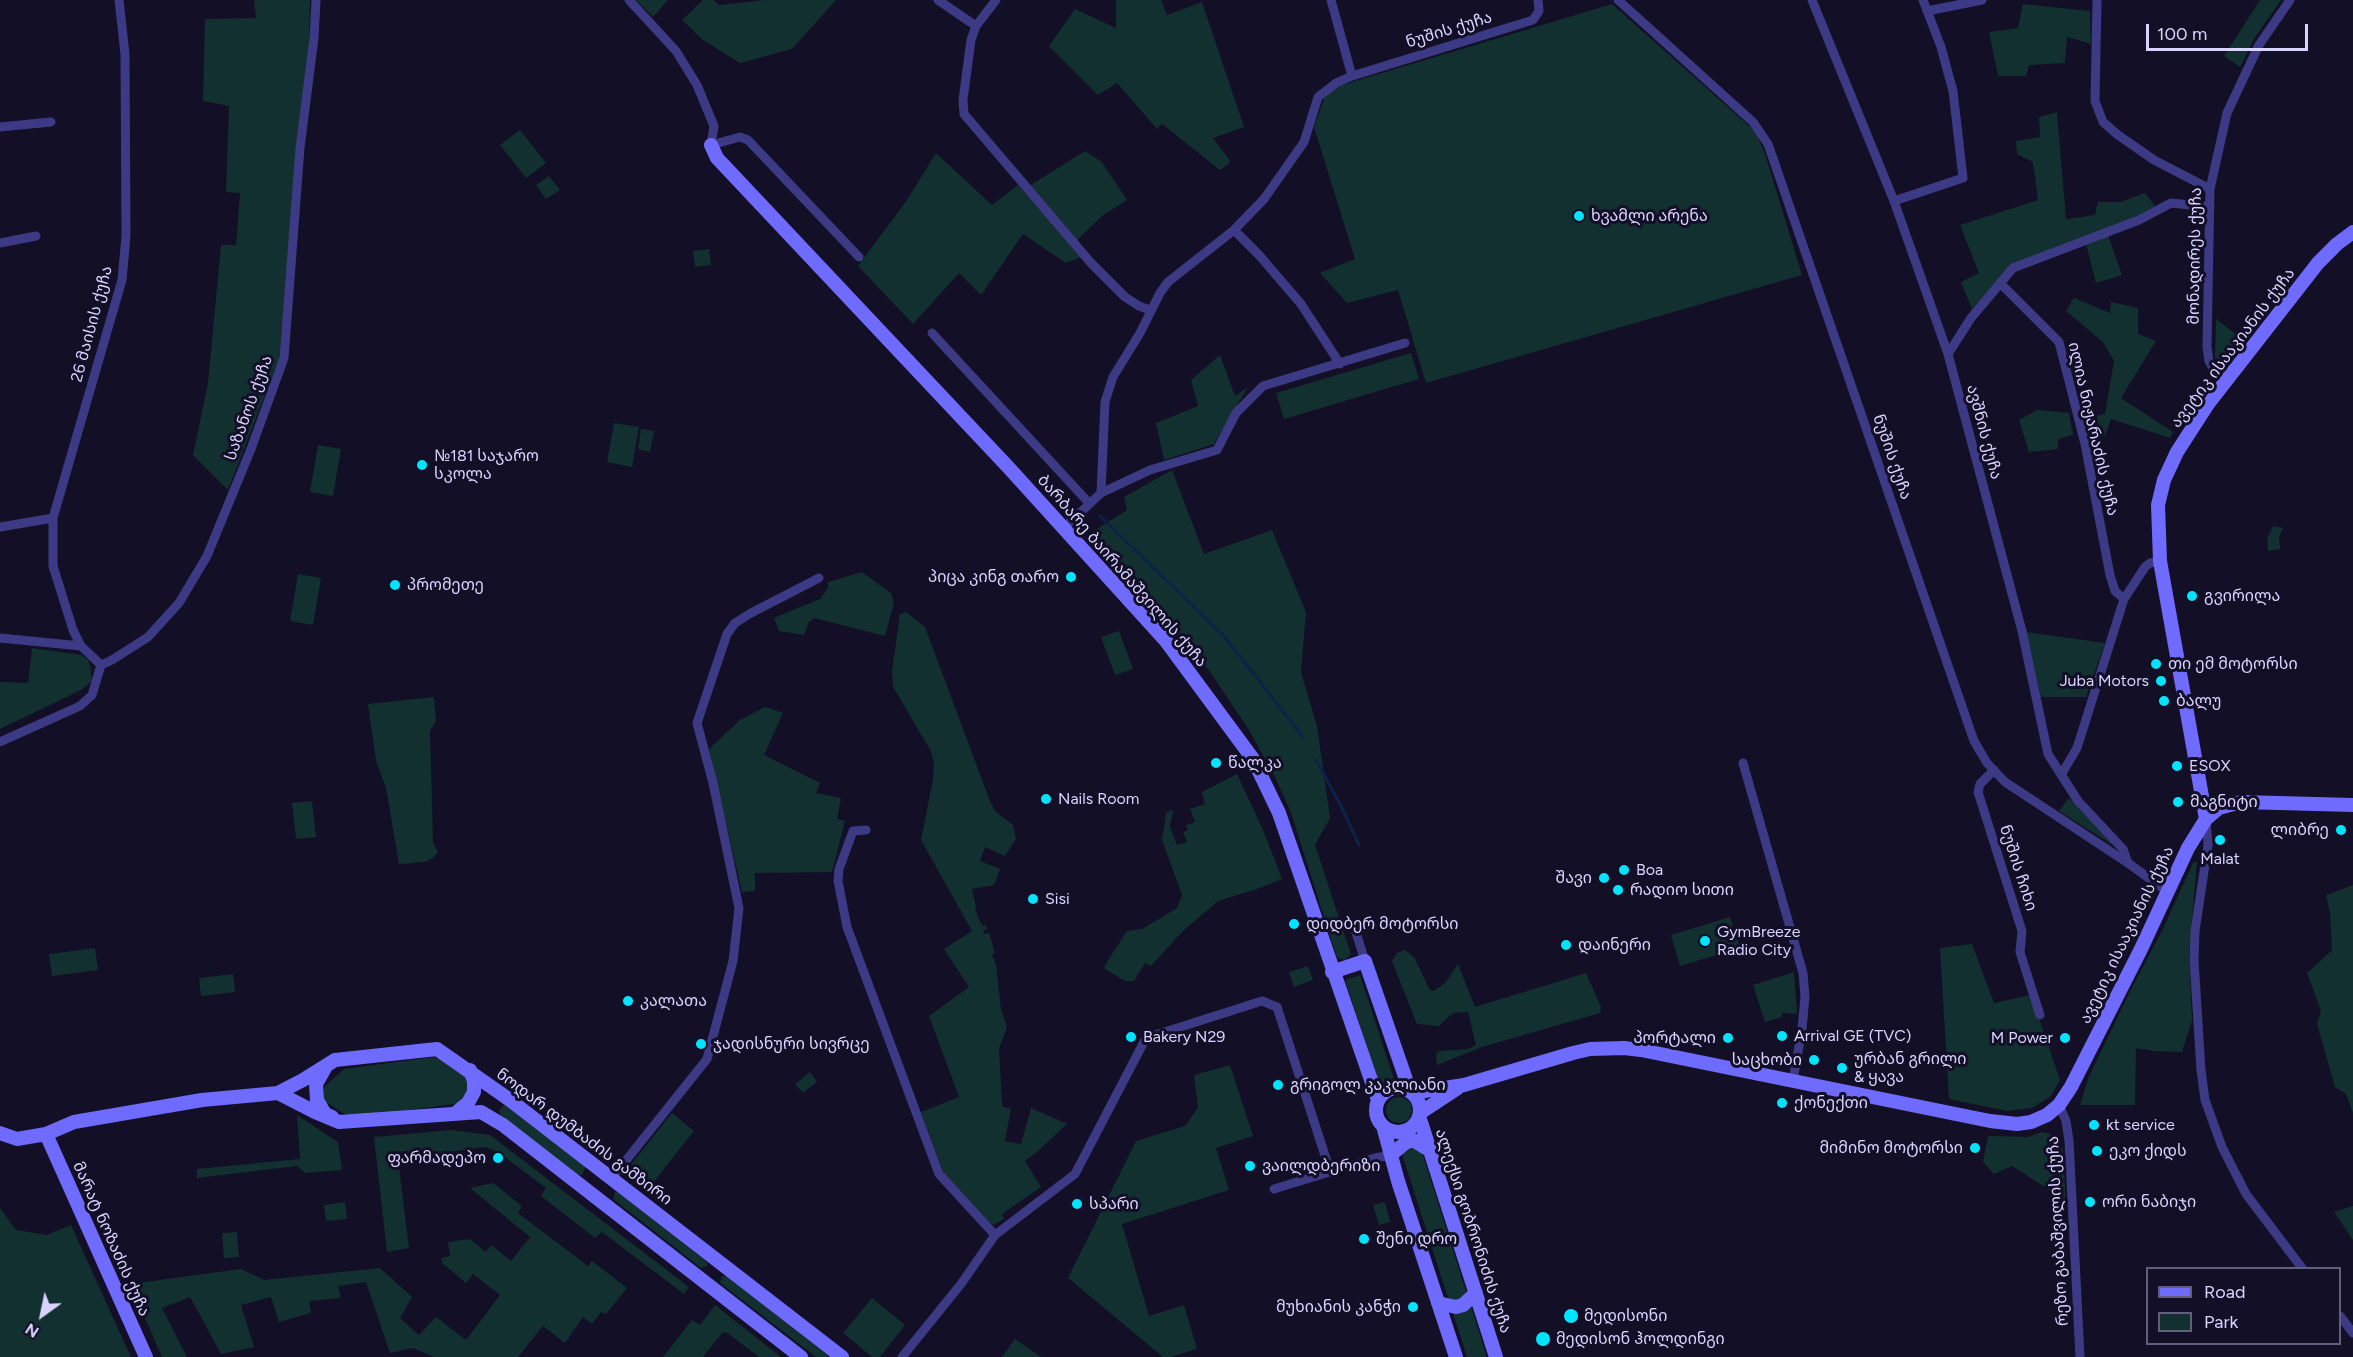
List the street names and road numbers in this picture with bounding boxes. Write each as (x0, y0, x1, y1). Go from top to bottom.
street label: ნუშის ქუჩა (1404, 8, 1494, 52)
street label: მონადირეს ქუჩა (2184, 187, 2206, 325)
street label: 26 მაისის ქუჩა (67, 264, 117, 384)
street label: ავეტიკ ისააკიანის ქუჩა (2167, 264, 2299, 432)
street label: ილია ნიჟარაძის ქუჩა (2064, 340, 2122, 518)
street label: საზანოს ქუჩა (221, 353, 277, 463)
street label: ავშნის ქუჩა (1962, 383, 2006, 481)
street label: ნუშის ქუჩა (1868, 412, 1916, 502)
street label: ბარბარე ბაირამაშვილის ქუჩა (1033, 471, 1211, 671)
street label: ნუშის ჩიხი (1995, 823, 2041, 913)
street label: ავეტიკ ისააკიანის ქუჩა (2076, 843, 2178, 1027)
street label: ნოდარ დუმბაძის გამზირი (492, 1065, 676, 1209)
street label: ალექსი გობრონიძის ქუჩა (1431, 1126, 1515, 1336)
street label: რეზო გაბაშვილის ქუჩა (2043, 1135, 2073, 1327)
street label: მარატ ნოზაძის ქუჩა (68, 1159, 154, 1319)

